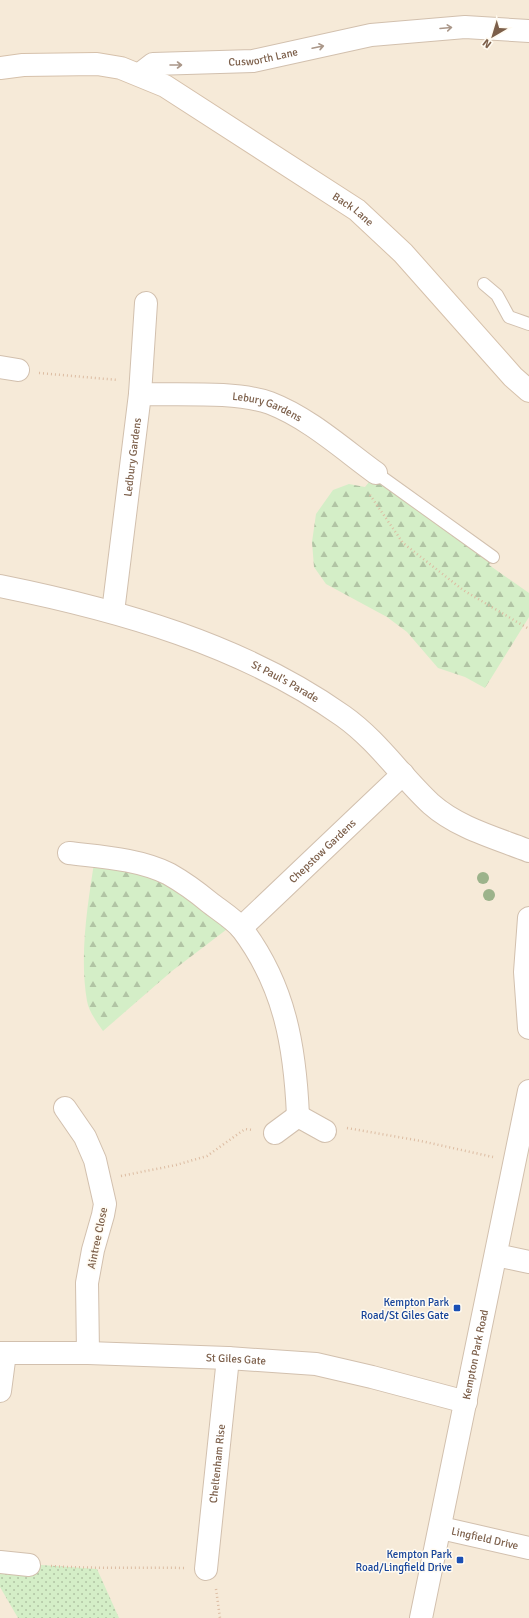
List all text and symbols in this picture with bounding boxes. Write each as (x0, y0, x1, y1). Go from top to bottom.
north arrow (473, 16, 513, 56)
one-way arrow (439, 25, 452, 32)
text: N (480, 36, 494, 51)
one-way arrow (311, 42, 324, 50)
street label: Cusworth Lane (228, 45, 299, 69)
one-way arrow (169, 61, 182, 68)
street label: Back Lane (330, 190, 376, 229)
street label: Lebury Gardens (232, 390, 304, 425)
street label: Ledbury Gardens (121, 417, 144, 497)
street label: St Paul's Parade (249, 658, 321, 705)
street label: Chepstow Gardens (286, 816, 359, 886)
street label: Aintree Close (85, 1206, 110, 1270)
place label: Kempton Park Road/St Giles Gate (361, 1296, 449, 1322)
marker: Kempton Park Road/St Giles Gate (452, 1303, 462, 1313)
street label: Kempton Park Road (460, 1308, 491, 1401)
street label: St Giles Gate (206, 1351, 266, 1368)
street label: Cheltenham Rise (207, 1424, 228, 1504)
street label: Lingfield Drive (450, 1525, 520, 1552)
place label: Kempton Park Road/Lingfield Drive (356, 1548, 452, 1574)
marker: Kempton Park Road/Lingfield Drive (455, 1555, 465, 1565)

